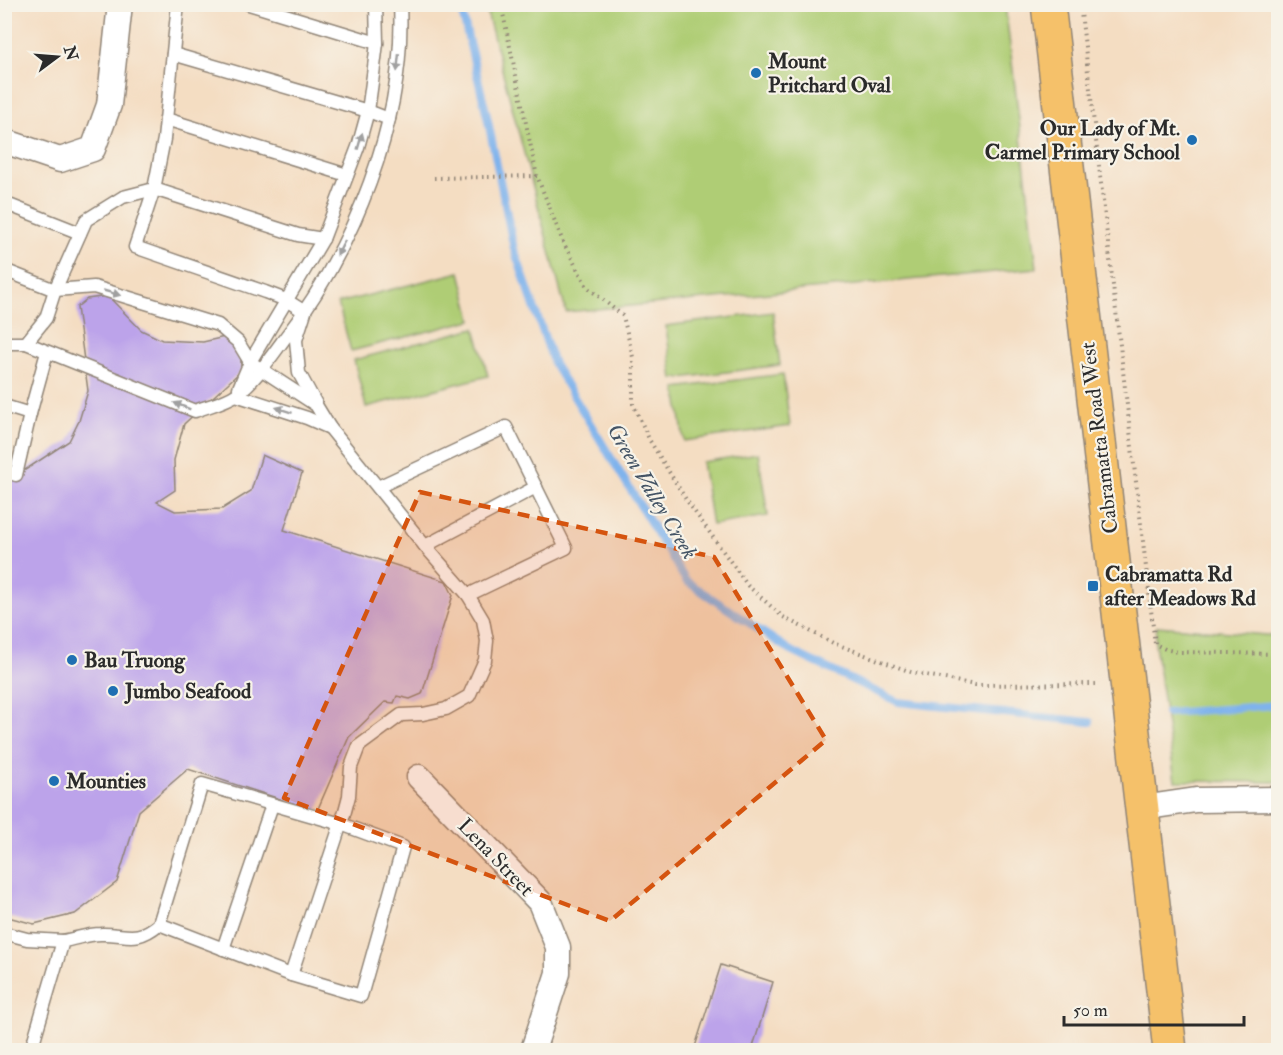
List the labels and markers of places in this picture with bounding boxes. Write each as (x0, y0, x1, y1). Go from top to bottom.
place label: Mount Pritchard Oval (767, 48, 891, 99)
marker: Mount Pritchard Oval (749, 66, 763, 80)
place label: Our Lady of Mt. Carmel Primary School (985, 115, 1181, 166)
marker: Our Lady of Mt. Carmel Primary School (1185, 133, 1199, 147)
place label: Cabramatta Rd after Meadows Rd (1105, 561, 1256, 612)
marker: Cabramatta Rd after Meadows Rd (1086, 579, 1100, 593)
place label: Bau Truong (84, 647, 186, 674)
marker: Bau Truong (65, 653, 79, 667)
place label: Jumbo Seafood (124, 678, 252, 705)
marker: Jumbo Seafood (106, 684, 120, 698)
place label: Mounties (65, 768, 146, 795)
marker: Mounties (47, 774, 61, 788)

